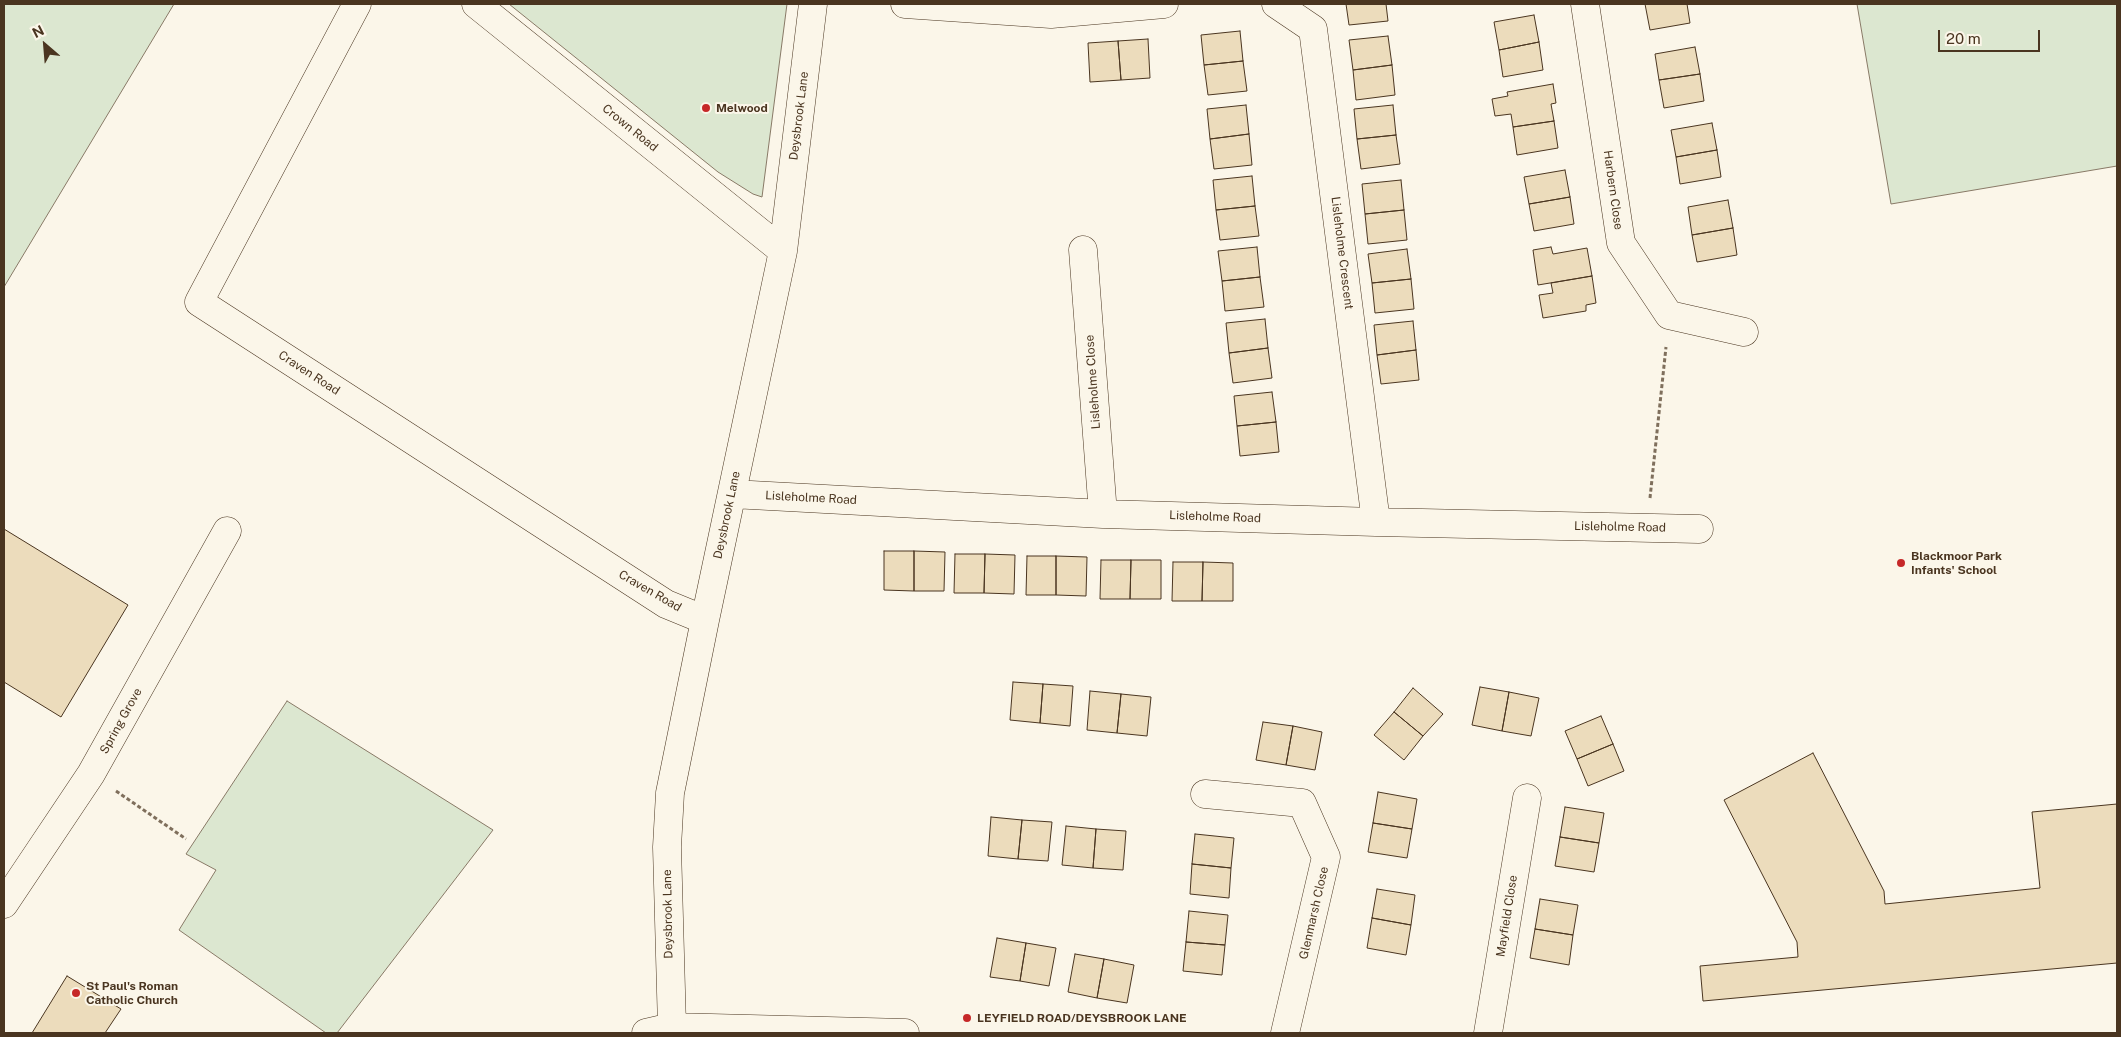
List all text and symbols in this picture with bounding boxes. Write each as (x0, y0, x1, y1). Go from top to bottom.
north arrow (20, 20, 70, 70)
scale bar (1941, 20, 2044, 52)
text: N (30, 22, 47, 41)
text: 20 m (1946, 30, 1981, 47)
street label: Deysbrook Lane (786, 71, 812, 161)
street label: Crown Road (599, 101, 661, 155)
place label: Melwood (716, 101, 768, 115)
marker: Melwood (700, 102, 712, 114)
street label: Harbern Close (1600, 149, 1626, 231)
street label: Lisleholme Crescent (1328, 196, 1356, 310)
street label: Lisleholme Close (1083, 334, 1103, 430)
street label: Craven Road (276, 348, 342, 398)
street label: Deysbrook Lane (711, 470, 743, 560)
street label: Lisleholme Road (765, 488, 857, 508)
street label: Lisleholme Road (1169, 508, 1261, 526)
street label: Lisleholme Road (1574, 519, 1666, 535)
place label: Blackmoor Park Infants' School (1911, 549, 2002, 577)
marker: Blackmoor Park Infants' School (1895, 557, 1907, 569)
street label: Craven Road (616, 567, 684, 615)
street label: Spring Grove (97, 686, 145, 756)
street label: Glenmarsh Close (1296, 865, 1332, 961)
street label: Deysbrook Lane (660, 869, 676, 959)
street label: Mayfield Close (1493, 874, 1521, 958)
place label: St Paul's Roman Catholic Church (86, 979, 178, 1007)
marker: St Paul's Roman Catholic Church (70, 987, 82, 999)
place label: LEYFIELD ROAD/DEYSBROOK LANE (977, 1011, 1187, 1025)
marker: LEYFIELD ROAD/DEYSBROOK LANE (961, 1012, 973, 1024)

